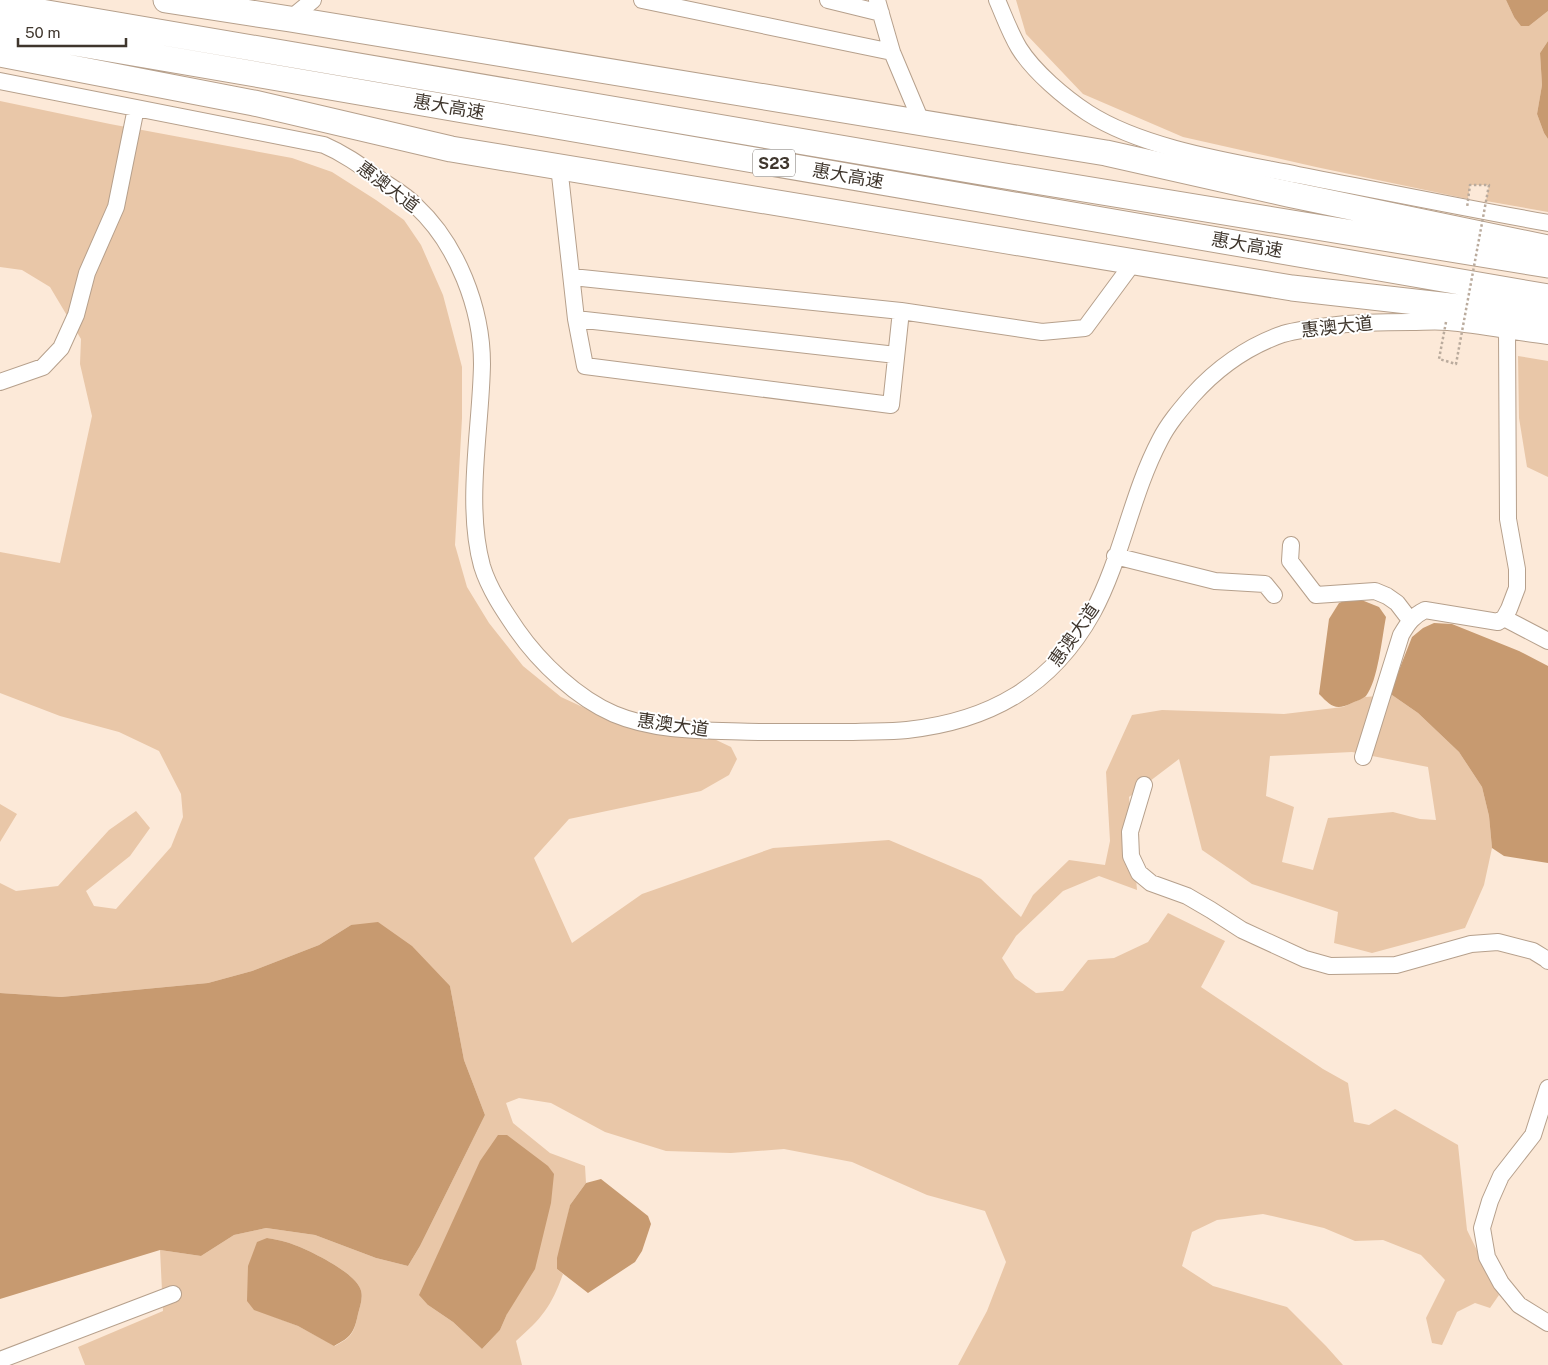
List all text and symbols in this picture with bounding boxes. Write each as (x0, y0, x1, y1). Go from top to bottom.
scale bar (18, 15, 125, 47)
text: 50 m (25, 24, 60, 41)
street label: 惠大高速 (412, 90, 486, 123)
road number: S23 (753, 150, 795, 177)
street label: 惠澳大道 (353, 157, 423, 217)
street label: 惠大高速 (811, 159, 885, 192)
street label: 惠大高速 (1210, 228, 1284, 261)
street label: 惠澳大道 (1300, 312, 1374, 341)
street label: 惠澳大道 (1044, 599, 1103, 670)
street label: 惠澳大道 (636, 709, 710, 740)

